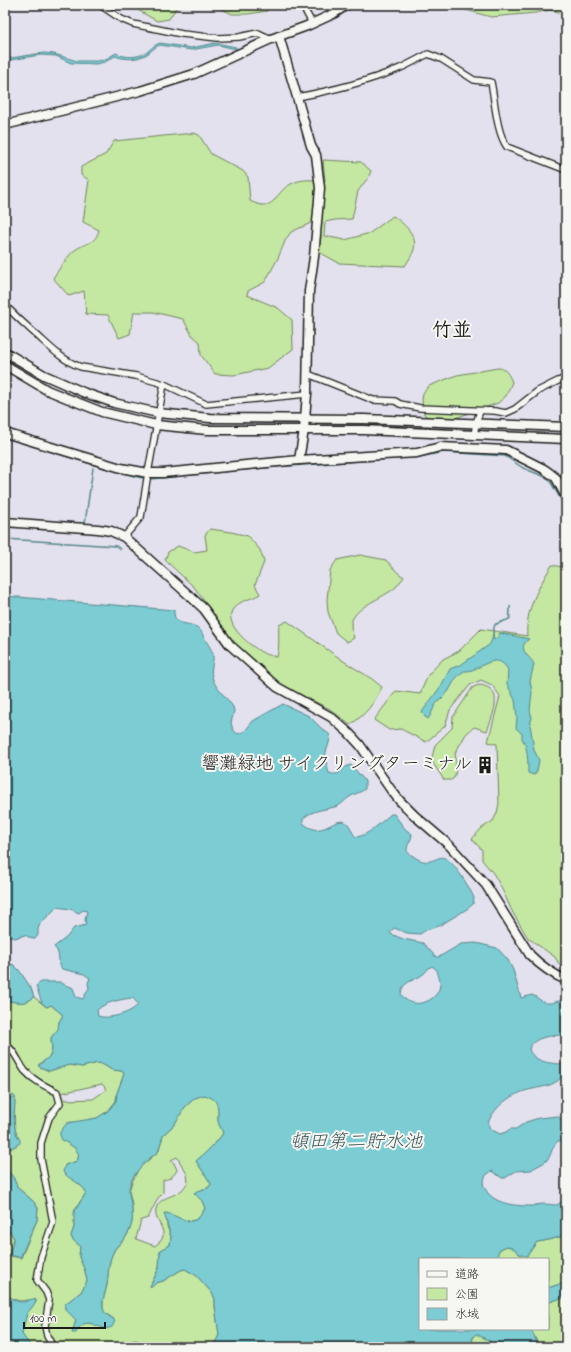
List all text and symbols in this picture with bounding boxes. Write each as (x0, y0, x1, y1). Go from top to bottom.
district label: 竹並 (432, 317, 472, 346)
place label: 響灘緑地 サイクリングターミナル (201, 752, 472, 778)
building icon: 響灘緑地 サイクリングターミナル (475, 755, 495, 775)
water label: 頓田第二貯水池 (289, 1129, 423, 1156)
legend (419, 1258, 549, 1330)
text: 道路 (455, 1266, 479, 1284)
text: 公園 (455, 1286, 479, 1304)
scale bar (24, 1304, 105, 1330)
text: 水域 (455, 1306, 479, 1324)
text: 100 m (30, 1310, 57, 1328)

